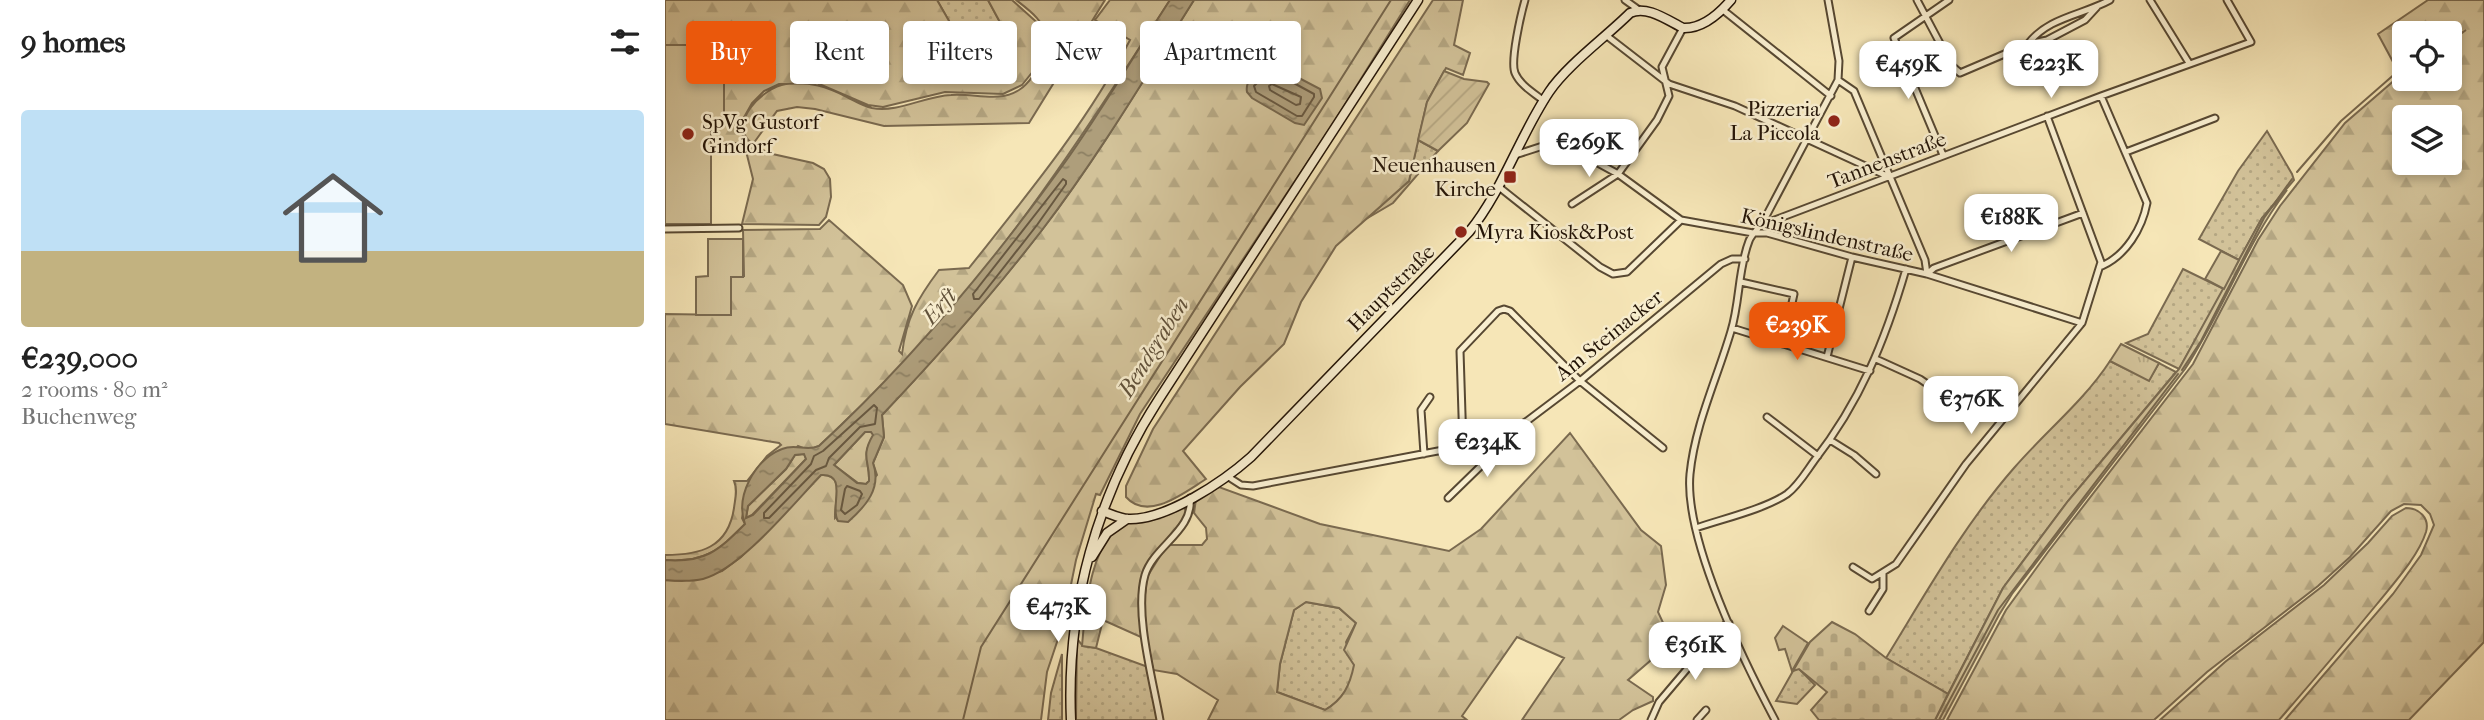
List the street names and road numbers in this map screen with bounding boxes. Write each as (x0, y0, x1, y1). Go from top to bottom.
street label: Tannenstraße (1824, 126, 1950, 194)
street label: Königslindenstraße (1738, 203, 1916, 267)
street label: Hauptstraße (1343, 240, 1439, 336)
street label: Am Steinacker (1550, 284, 1668, 386)

